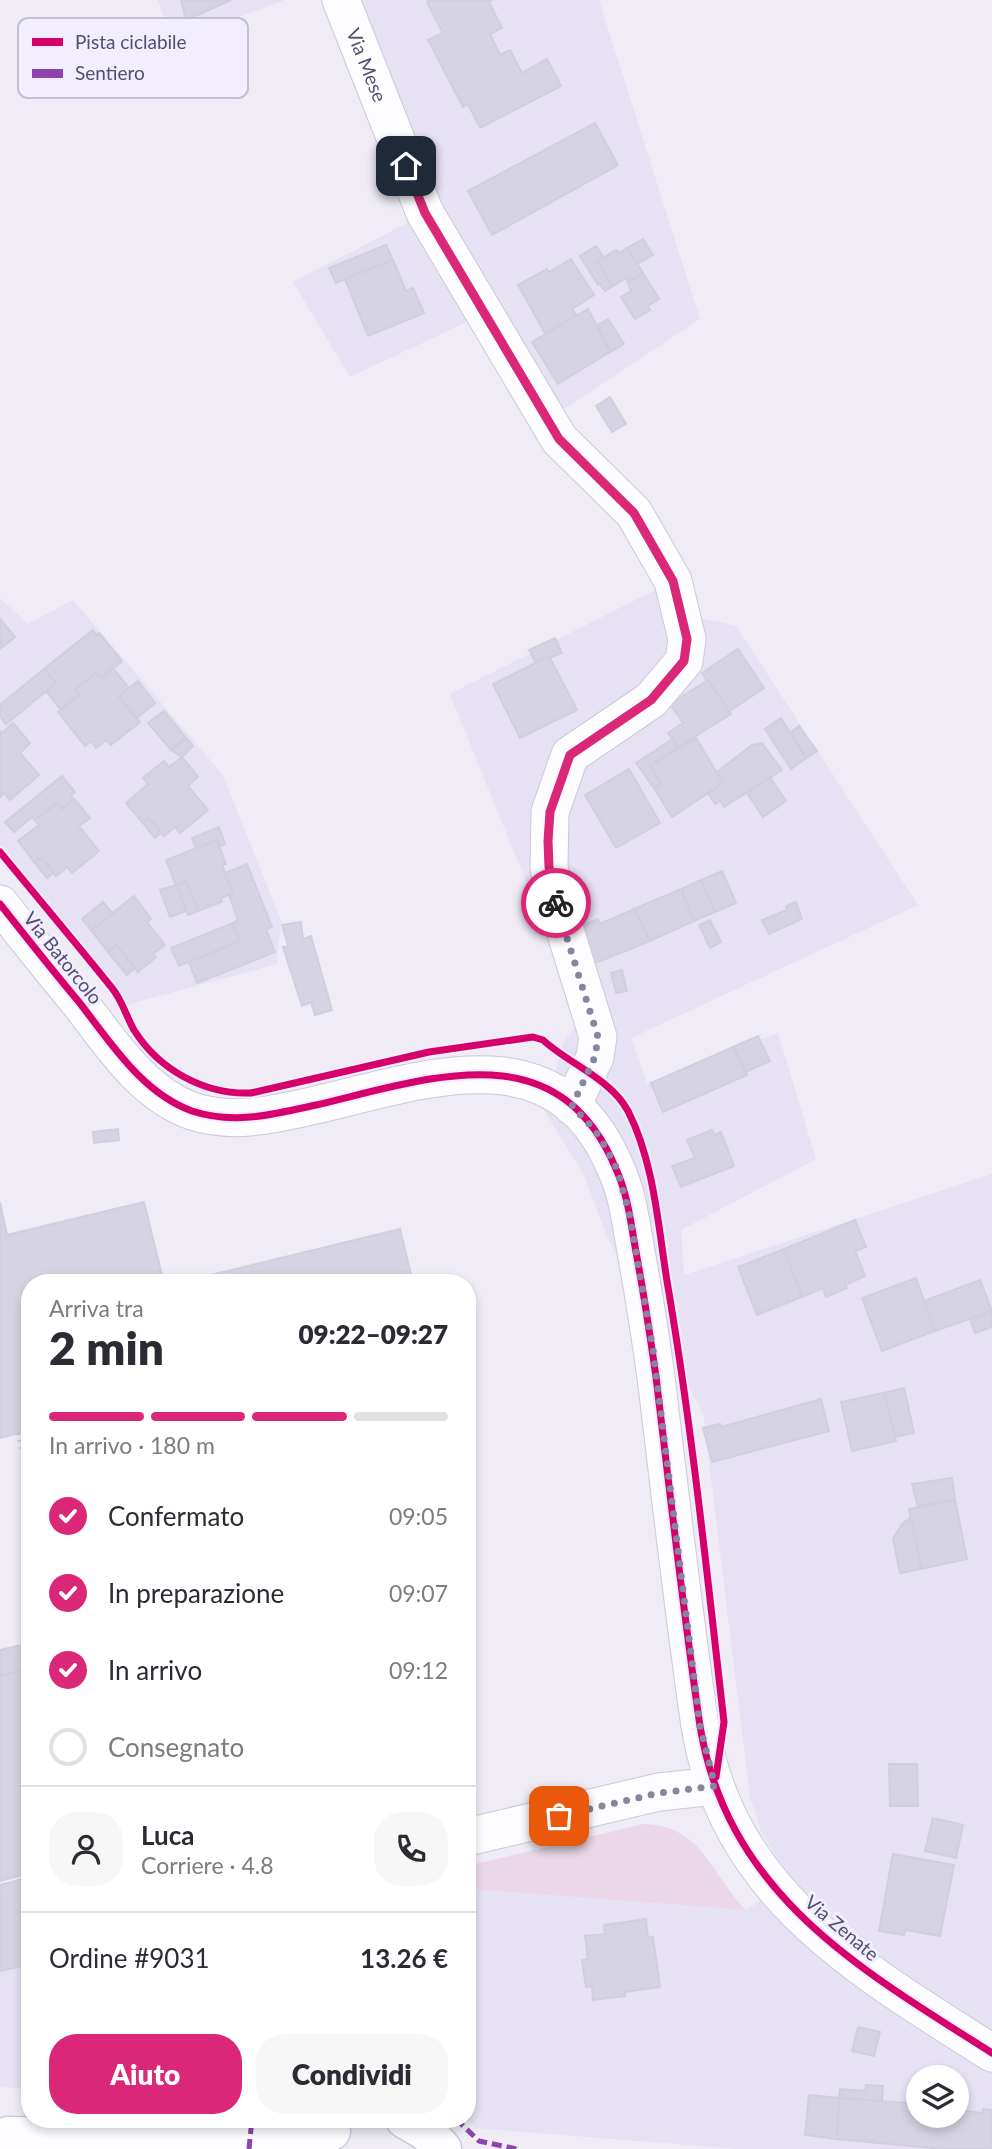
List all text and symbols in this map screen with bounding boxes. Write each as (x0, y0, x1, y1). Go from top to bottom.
legend (18, 18, 248, 98)
street label: Via Mese (342, 25, 392, 105)
text: Pista ciclabile (75, 30, 187, 53)
text: Sentiero (75, 61, 145, 84)
pin (376, 136, 436, 196)
icon: home (387, 147, 425, 185)
courier (521, 868, 591, 938)
icon: bike (537, 884, 575, 922)
street label: Via Batorcolo (19, 907, 108, 1009)
text: Arriva tra (49, 1294, 144, 1322)
text: 09:22–09:27 (298, 1318, 448, 1350)
text: 2 min (49, 1320, 164, 1375)
text: In arrivo · 180 m (49, 1431, 215, 1459)
icon: check (49, 1497, 87, 1535)
text: Confermato (108, 1500, 244, 1532)
text: 09:05 (389, 1502, 448, 1530)
icon: check (49, 1574, 87, 1612)
text: In preparazione (108, 1577, 284, 1609)
text: 09:07 (389, 1579, 448, 1607)
icon: check (49, 1651, 87, 1689)
text: In arrivo (108, 1654, 202, 1686)
text: 09:12 (389, 1656, 448, 1684)
text: Consegnato (108, 1731, 244, 1763)
pin (529, 1786, 589, 1846)
icon: bag (540, 1797, 578, 1835)
button: person (49, 1812, 123, 1886)
button: phone (374, 1812, 448, 1886)
text: Luca (141, 1819, 194, 1851)
text: Corriere · 4.8 (141, 1851, 274, 1879)
street label: Via Zenate (801, 1890, 884, 1965)
text: Ordine #9031 (49, 1942, 210, 1974)
text: 13.26 € (360, 1942, 448, 1974)
button: Aiuto (49, 2034, 242, 2114)
button: Condividi (256, 2034, 448, 2114)
map controls (906, 2065, 969, 2128)
button: layers (906, 2065, 969, 2128)

